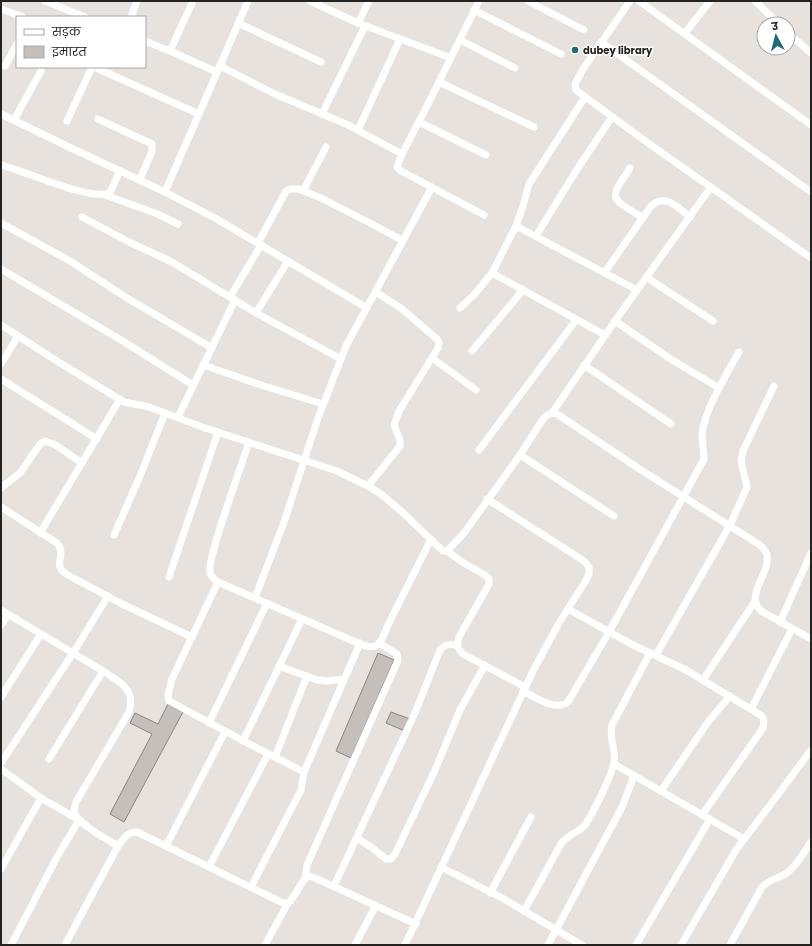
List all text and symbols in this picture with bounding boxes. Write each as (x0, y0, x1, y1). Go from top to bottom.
legend (16, 16, 146, 68)
north arrow (756, 16, 796, 56)
text: उ (770, 18, 780, 35)
text: सड़क (51, 23, 82, 40)
text: इमारत (51, 43, 87, 60)
place label: dubey library (583, 43, 653, 58)
marker: dubey library (570, 45, 580, 55)

